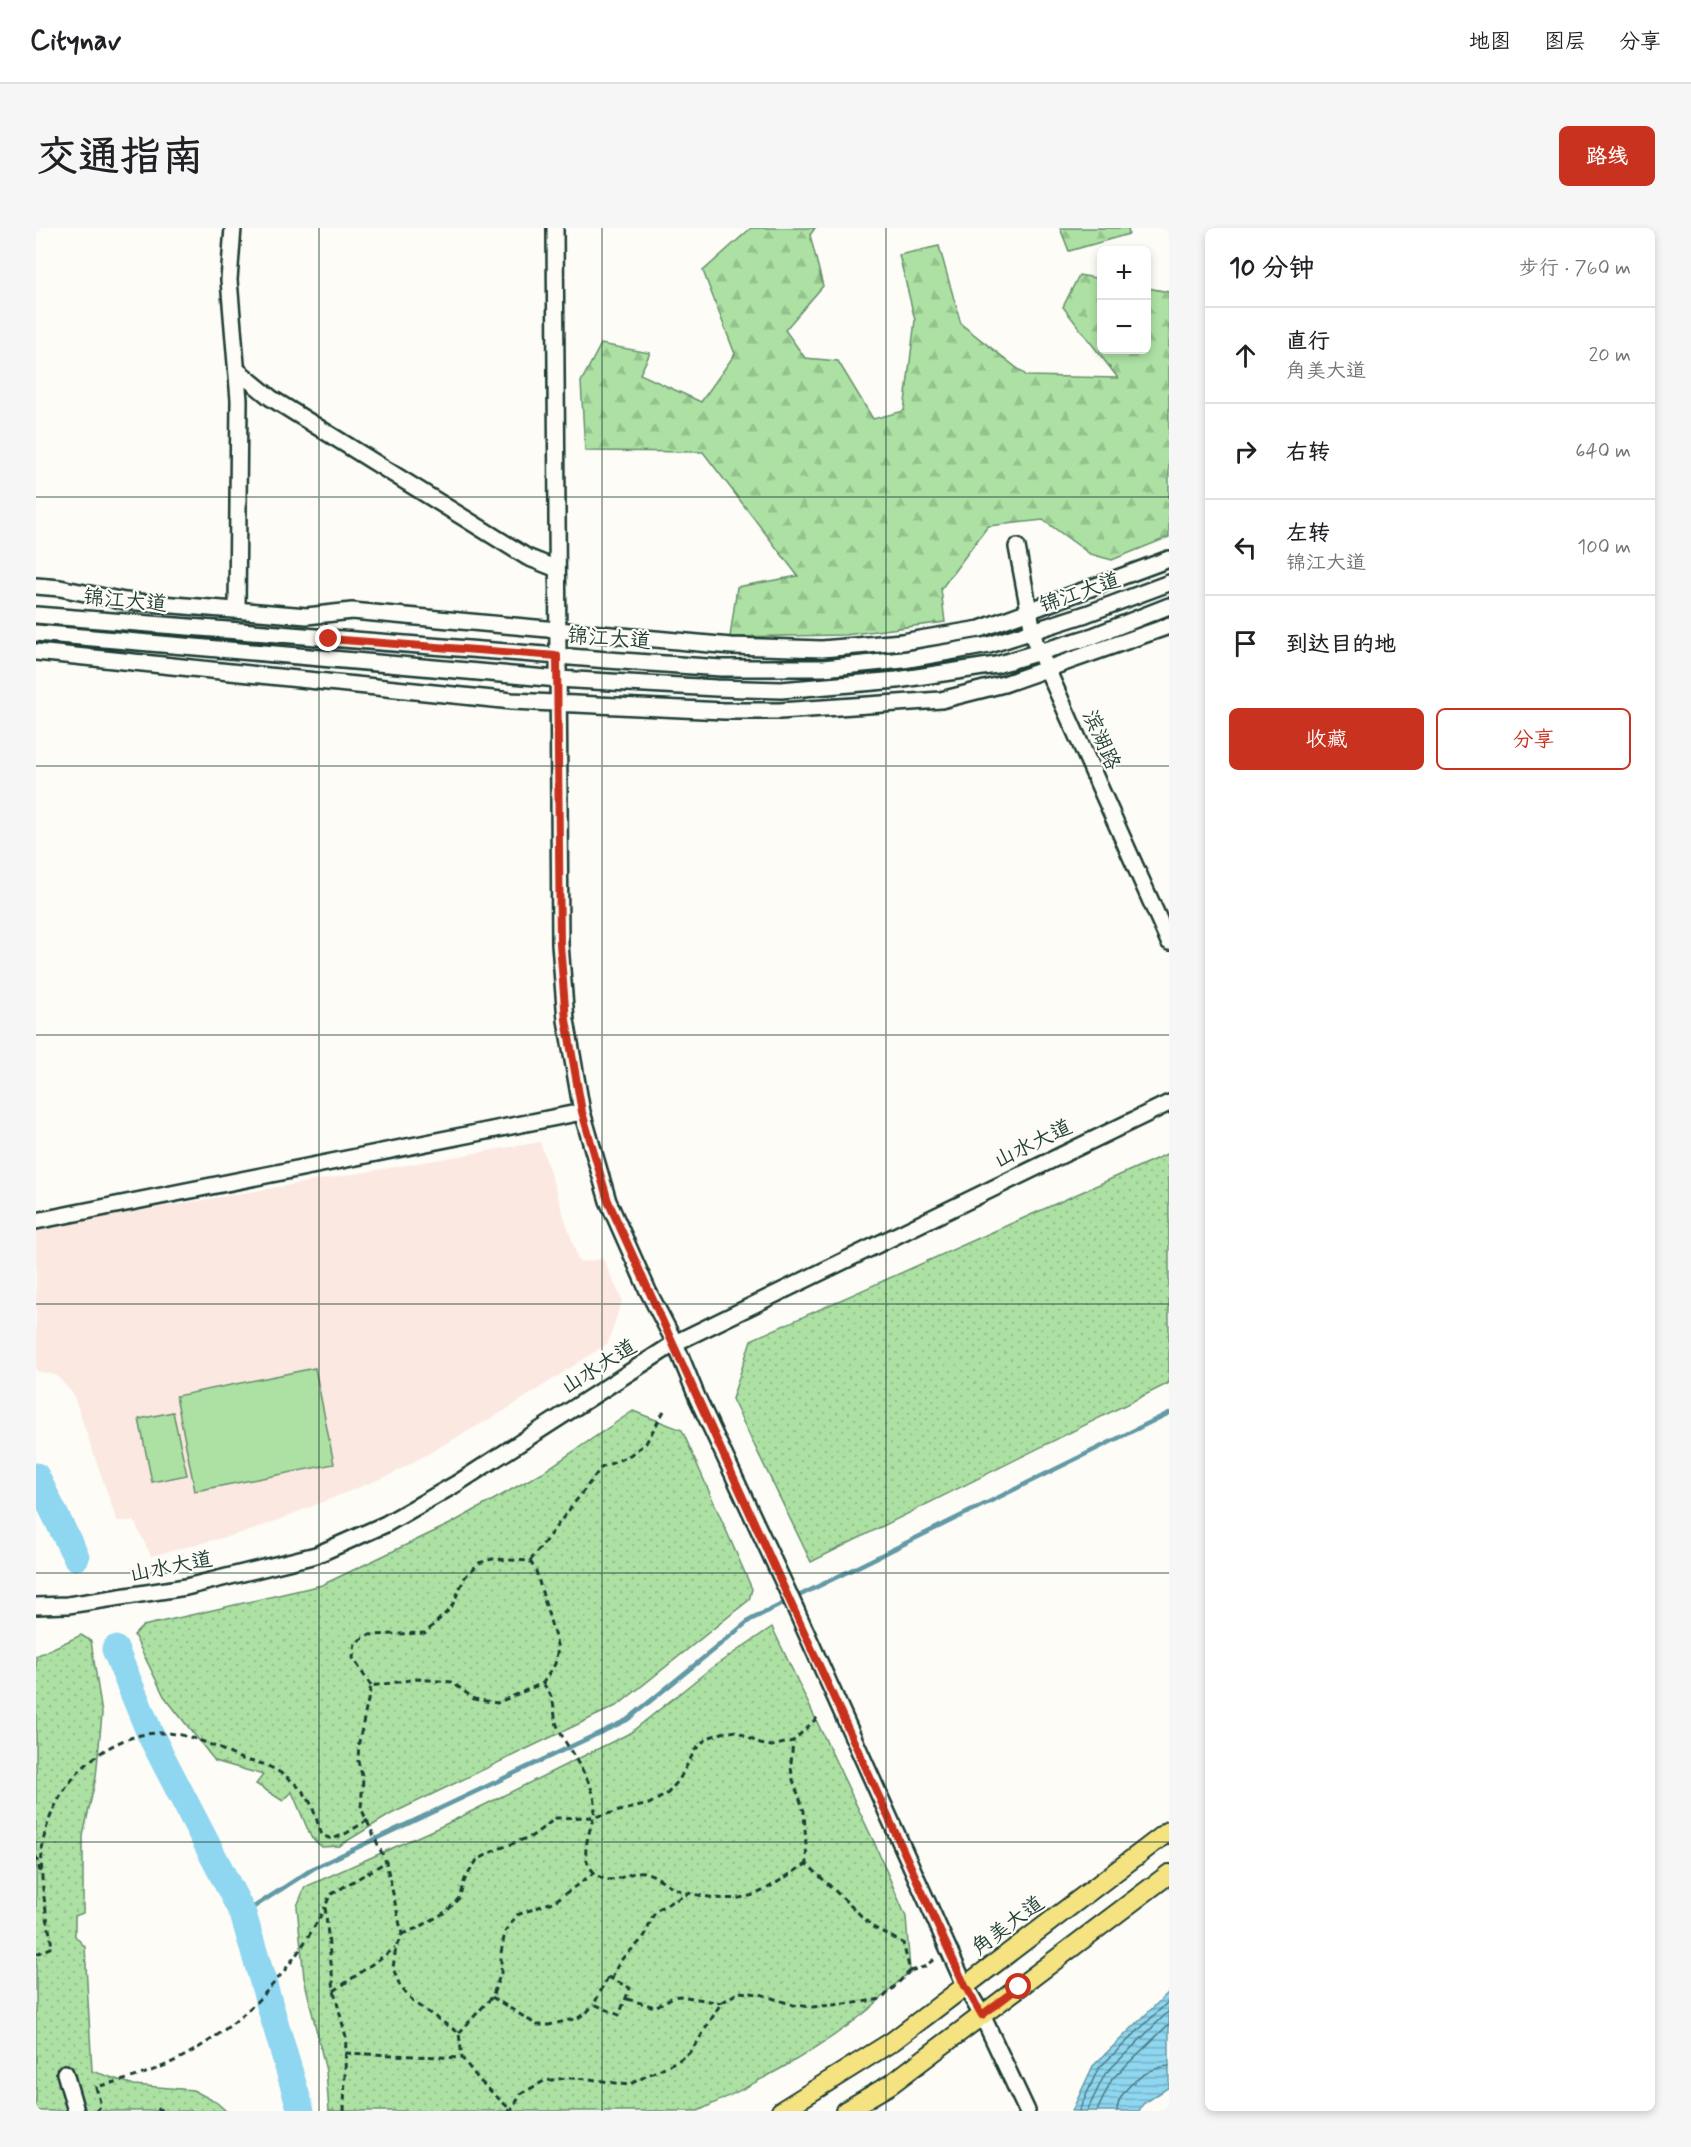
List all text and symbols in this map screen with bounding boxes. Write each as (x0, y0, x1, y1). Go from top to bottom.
text: Citynav (30, 23, 121, 60)
text: 地图 (1469, 28, 1511, 56)
text: 图层 (1544, 28, 1586, 56)
text: 分享 (1619, 28, 1661, 56)
button: 路线 (1559, 126, 1655, 186)
text: 交通指南 (36, 131, 204, 186)
map controls (1097, 246, 1151, 354)
button: + (1097, 246, 1151, 300)
text: 10 分钟 (1229, 252, 1315, 286)
text: 步行 · 760 m (1519, 255, 1631, 282)
button: − (1097, 300, 1151, 354)
text: 直行 (1286, 328, 1330, 356)
icon: ahead (1229, 339, 1262, 372)
text: 20 m (1588, 342, 1631, 369)
text: 角美大道 (1286, 358, 1366, 385)
icon: right (1229, 435, 1262, 468)
text: 640 m (1575, 438, 1631, 465)
text: 右转 (1286, 439, 1330, 467)
text: 左转 (1286, 520, 1330, 548)
icon: left (1229, 531, 1262, 564)
text: 100 m (1577, 534, 1631, 561)
text: 锦江大道 (1286, 550, 1366, 577)
street label: 锦江大道 (1036, 566, 1124, 620)
street label: 锦江大道 (82, 583, 168, 619)
street label: 锦江大道 (566, 622, 652, 656)
route end (315, 625, 341, 651)
icon: arrive (1229, 627, 1262, 660)
text: 到达目的地 (1286, 631, 1396, 659)
street label: 滨湖路 (1075, 706, 1127, 774)
button: 收藏 (1229, 708, 1424, 770)
button: 分享 (1436, 708, 1631, 770)
street label: 山水大道 (989, 1113, 1077, 1175)
street label: 山水大道 (556, 1333, 642, 1401)
street label: 山水大道 (127, 1545, 215, 1589)
street label: 角美大道 (966, 1890, 1050, 1962)
route start (1005, 1973, 1031, 1999)

